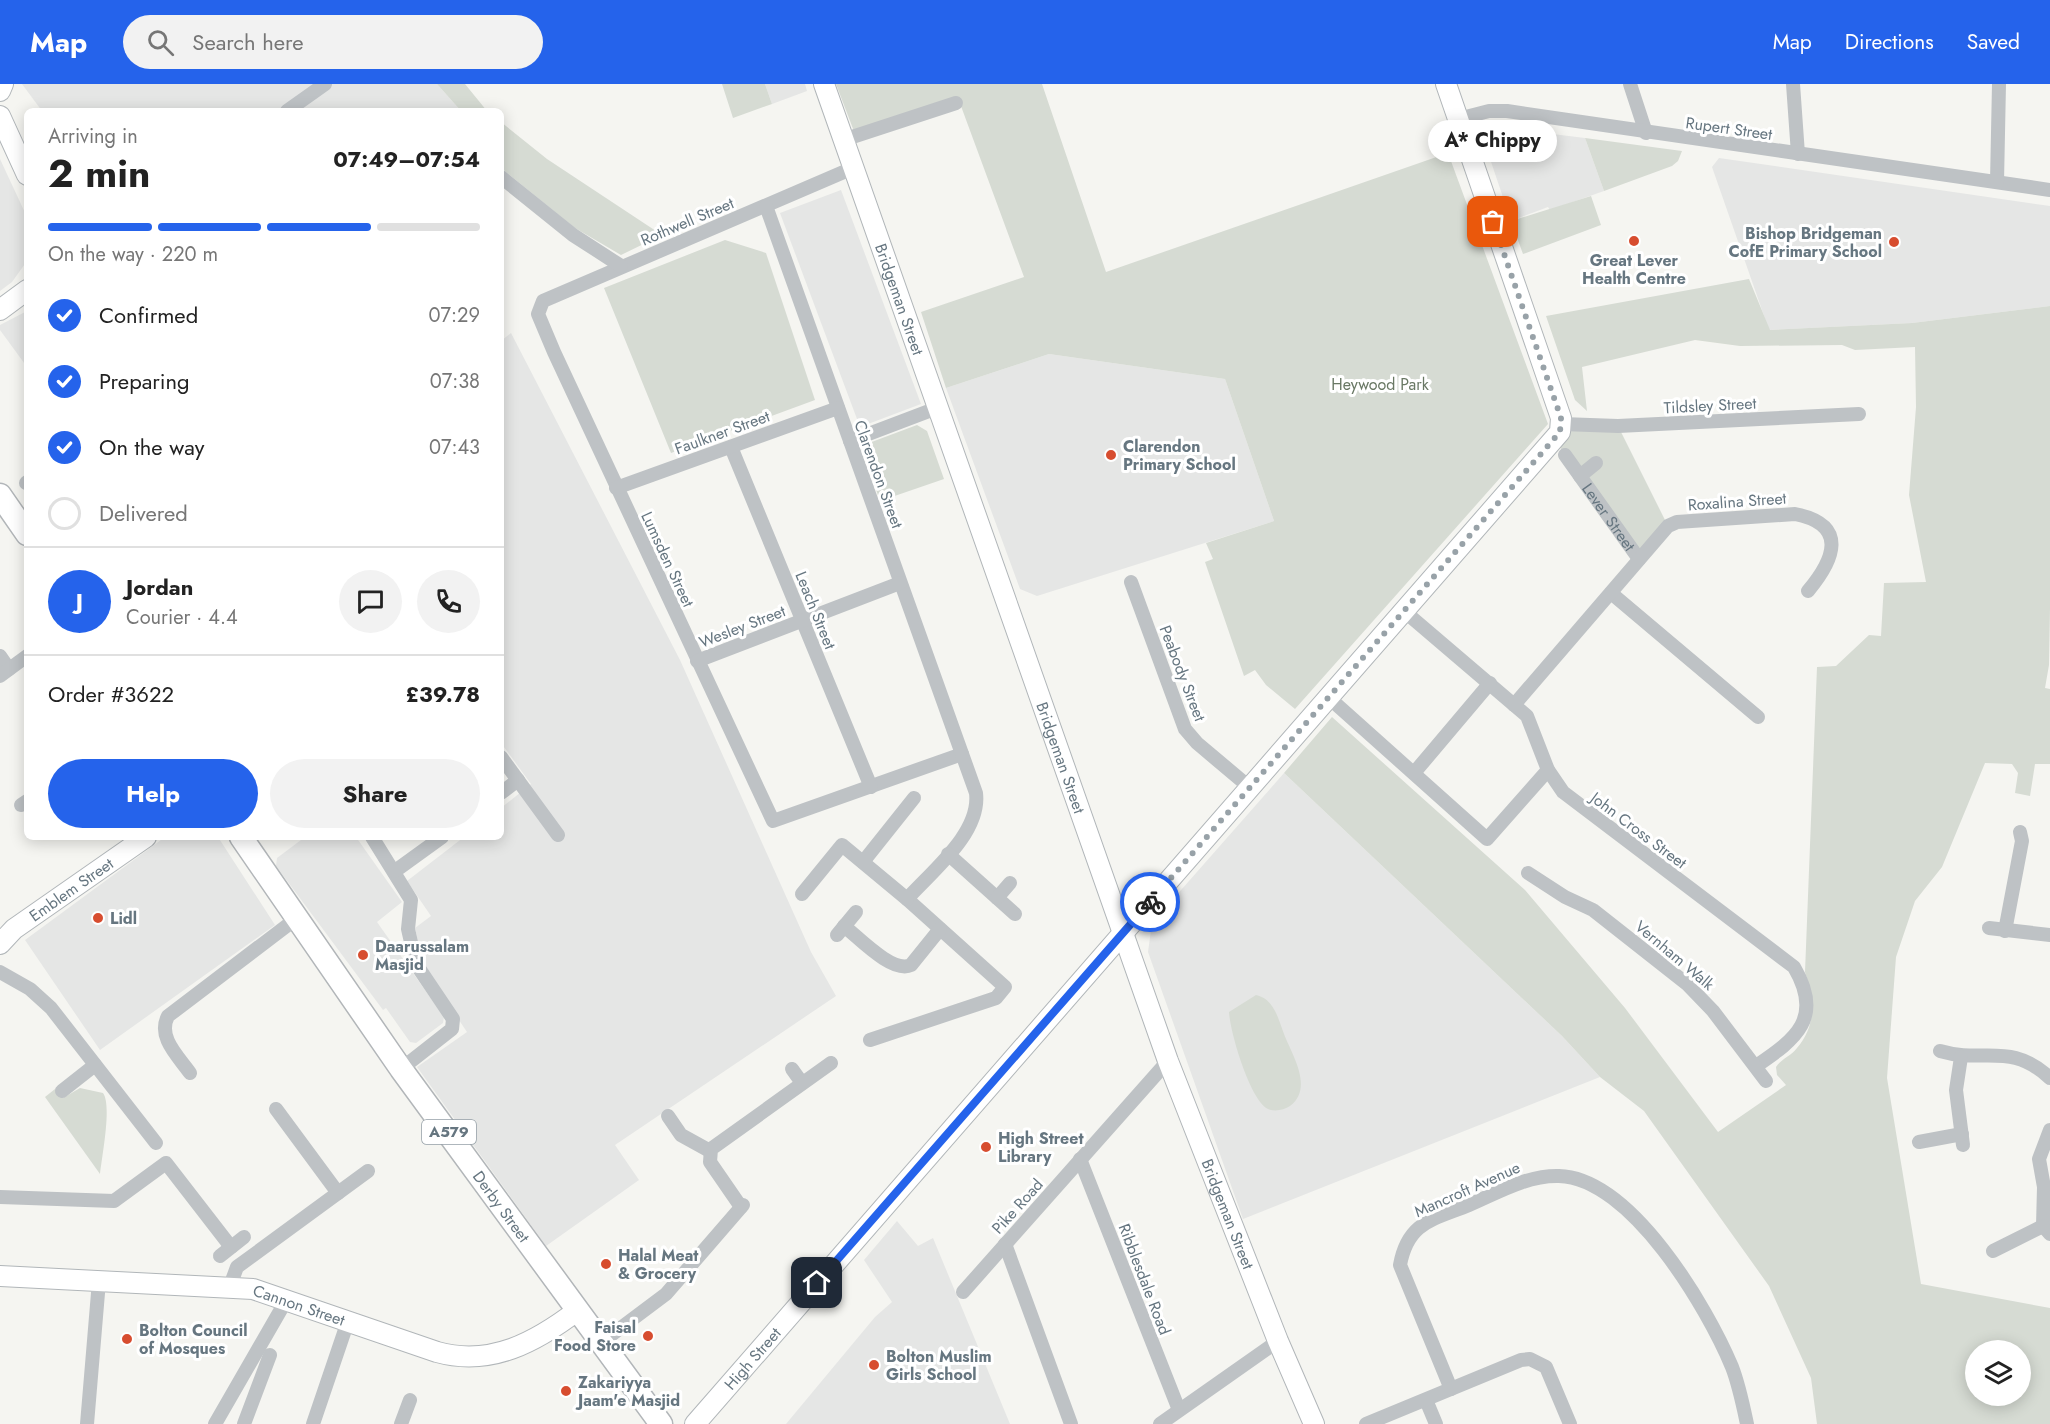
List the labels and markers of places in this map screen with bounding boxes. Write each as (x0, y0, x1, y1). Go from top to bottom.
callout: A* Chippy (1428, 120, 1558, 162)
pin (1467, 196, 1518, 247)
place label: Bishop Bridgeman CofE Primary School (1729, 222, 1882, 263)
marker: Great Lever Health Centre (1627, 234, 1641, 248)
marker: Bishop Bridgeman CofE Primary School (1887, 235, 1901, 249)
place label: Great Lever Health Centre (1582, 249, 1686, 290)
place label: Clarendon Primary School (1123, 435, 1236, 476)
marker: Clarendon Primary School (1104, 448, 1118, 462)
place label: Lidl (110, 907, 137, 930)
marker: Lidl (91, 911, 105, 925)
place label: Daarussalam Masjid (375, 935, 469, 976)
marker: Daarussalam Masjid (356, 948, 370, 962)
place label: High Street Library (998, 1127, 1084, 1168)
marker: High Street Library (979, 1140, 993, 1154)
place label: Halal Meat & Grocery (618, 1244, 699, 1285)
marker: Halal Meat & Grocery (599, 1257, 613, 1271)
pin (791, 1257, 842, 1308)
place label: Faisal Food Store (554, 1316, 636, 1357)
place label: Bolton Council of Mosques (139, 1319, 248, 1360)
marker: Faisal Food Store (641, 1329, 655, 1343)
marker: Bolton Council of Mosques (120, 1332, 134, 1346)
place label: Bolton Muslim Girls School (886, 1345, 992, 1386)
marker: Bolton Muslim Girls School (867, 1358, 881, 1372)
place label: Zakariyya Jaam'e Masjid (575, 1371, 680, 1412)
marker: Zakariyya Jaam'e Masjid (559, 1384, 573, 1398)

